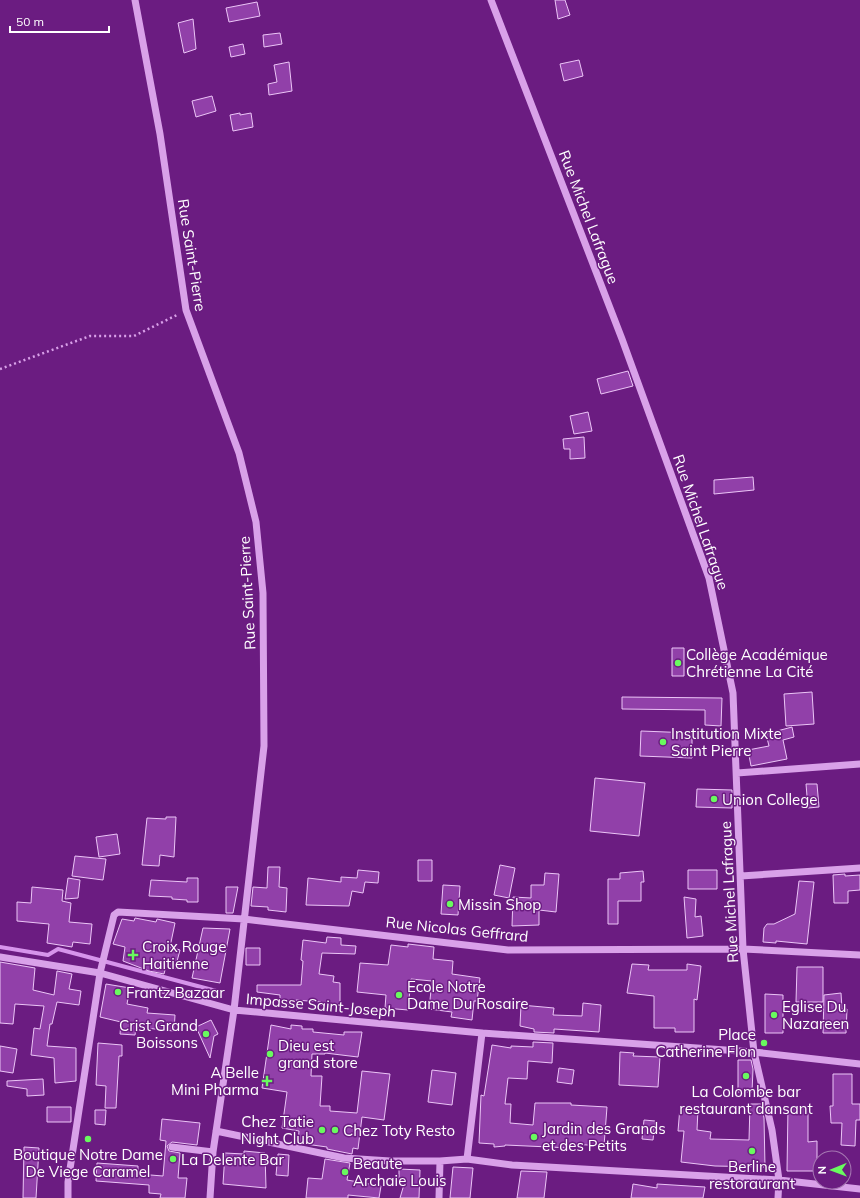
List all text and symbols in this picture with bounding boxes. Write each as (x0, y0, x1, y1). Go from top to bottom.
scale bar (10, 8, 109, 34)
text: 50 m (16, 14, 44, 29)
street label: Rue Michel Lafrague (555, 147, 623, 287)
street label: Rue Saint-Pierre (174, 197, 210, 313)
street label: Rue Michel Lafrague (669, 452, 733, 592)
street label: Rue Saint-Pierre (235, 536, 259, 650)
place label: Collège Académique Chrétienne La Cité (686, 645, 828, 681)
marker: Collège Académique Chrétienne La Cité (673, 658, 683, 668)
place label: Institution Mixte Saint Pierre (671, 724, 782, 760)
marker: Institution Mixte Saint Pierre (658, 737, 668, 747)
place label: Union College (722, 790, 817, 809)
marker: Union College (709, 794, 719, 804)
street label: Rue Michel Lafrague (716, 821, 742, 963)
place label: Missin Shop (458, 895, 541, 914)
marker: Missin Shop (445, 899, 455, 909)
street label: Rue Nicolas Geffrard (385, 912, 529, 946)
place label: Croix Rouge Haitienne (142, 937, 226, 973)
marker: Croix Rouge Haitienne (127, 949, 139, 961)
place label: Ecole Notre Dame Du Rosaire (407, 977, 529, 1013)
place label: Frantz Bazaar (126, 983, 225, 1002)
marker: Frantz Bazaar (113, 987, 123, 997)
street label: Impasse Saint-Joseph (245, 989, 397, 1021)
marker: Ecole Notre Dame Du Rosaire (394, 990, 404, 1000)
place label: Eglise Du Nazareen (782, 997, 849, 1033)
marker: Eglise Du Nazareen (769, 1010, 779, 1020)
place label: Crist Grand Boissons (119, 1016, 198, 1052)
place label: Place Catherine Flon (656, 1025, 756, 1061)
marker: Crist Grand Boissons (201, 1029, 211, 1039)
place label: Dieu est grand store (278, 1036, 358, 1072)
marker: Place Catherine Flon (759, 1038, 769, 1048)
marker: Dieu est grand store (265, 1049, 275, 1059)
place label: A Belle Mini Pharma (171, 1063, 259, 1099)
marker: La Colombe bar restaurant dansant (741, 1071, 751, 1081)
marker: A Belle Mini Pharma (262, 1076, 272, 1086)
place label: La Colombe bar restaurant dansant (679, 1082, 813, 1118)
place label: Chez Tatie Night Club (241, 1112, 314, 1148)
place label: Jardin des Grands et des Petits (542, 1119, 666, 1155)
place label: Chez Toty Resto (343, 1121, 455, 1140)
marker: Chez Tatie Night Club (317, 1125, 327, 1135)
marker: Chez Toty Resto (330, 1125, 340, 1135)
marker: Jardin des Grands et des Petits (529, 1132, 539, 1142)
marker: Boutique Notre Dame De Viege Caramel (83, 1134, 93, 1144)
place label: Boutique Notre Dame De Viege Caramel (13, 1145, 163, 1181)
marker: Berline restoraurant (747, 1146, 757, 1156)
place label: La Delente Bar (181, 1150, 284, 1169)
north arrow (812, 1150, 852, 1190)
marker: La Delente Bar (168, 1154, 178, 1164)
place label: Beaute Archaie Louis (353, 1154, 447, 1190)
place label: Berline restoraurant (709, 1157, 795, 1193)
text: N (815, 1166, 829, 1174)
marker: Beaute Archaie Louis (340, 1167, 350, 1177)

